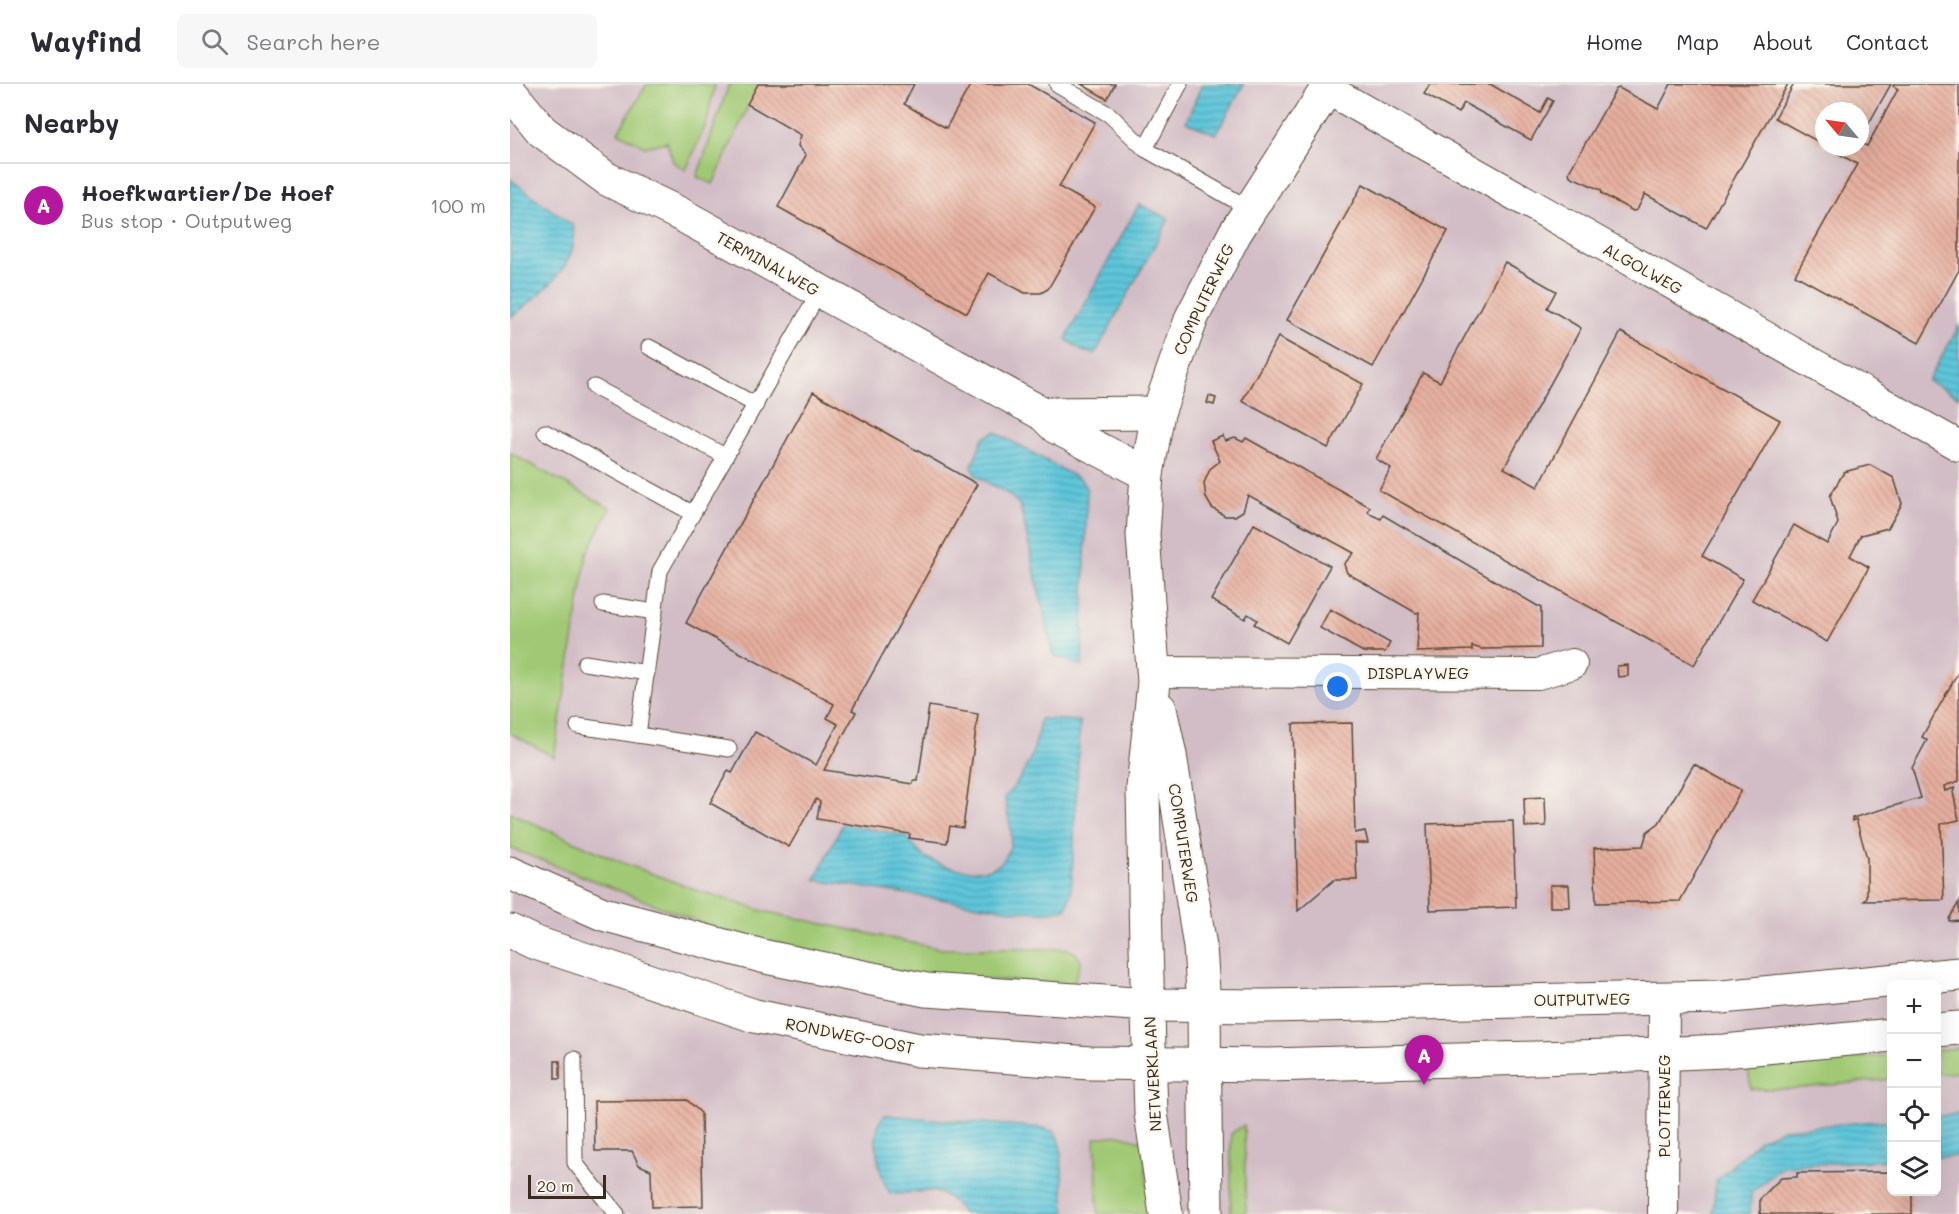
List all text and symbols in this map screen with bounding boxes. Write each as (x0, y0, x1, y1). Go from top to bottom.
search box (177, 14, 597, 68)
text: Wayfind (30, 23, 141, 59)
icon: search (198, 25, 231, 58)
text: Search here (246, 27, 380, 56)
text: Home (1586, 28, 1643, 55)
text: Map (1676, 28, 1719, 55)
text: About (1752, 28, 1813, 55)
text: Contact (1846, 28, 1929, 55)
north arrow (1815, 102, 1869, 156)
text: Nearby (24, 106, 119, 140)
text: Hoefkwartier/De Hoef (81, 178, 333, 207)
text: A (37, 192, 50, 218)
text: 100 m (430, 192, 486, 218)
text: Bus stop · Outputweg (81, 207, 292, 233)
street label: TERMINALWEG (713, 226, 823, 300)
street label: ALGOLWEG (1600, 238, 1686, 298)
street label: COMPUTERWEG (1168, 240, 1238, 358)
street label: DISPLAYWEG (1367, 662, 1469, 683)
your location (1323, 672, 1352, 701)
street label: COMPUTERWEG (1164, 782, 1204, 904)
map controls (1887, 980, 1941, 1196)
button: + (1887, 980, 1941, 1034)
street label: OUTPUTWEG (1533, 988, 1631, 1010)
street label: RONDWEG-OOST (784, 1012, 916, 1058)
street label: NETWERKLAAN (1138, 1016, 1166, 1132)
button: − (1887, 1034, 1941, 1088)
pin: A (1404, 1036, 1444, 1085)
street label: PLOTTERWEG (1653, 1054, 1674, 1158)
button: locate (1887, 1088, 1941, 1142)
button: layers (1887, 1142, 1941, 1196)
scale bar (528, 1172, 606, 1200)
text: 20 m (537, 1175, 574, 1196)

